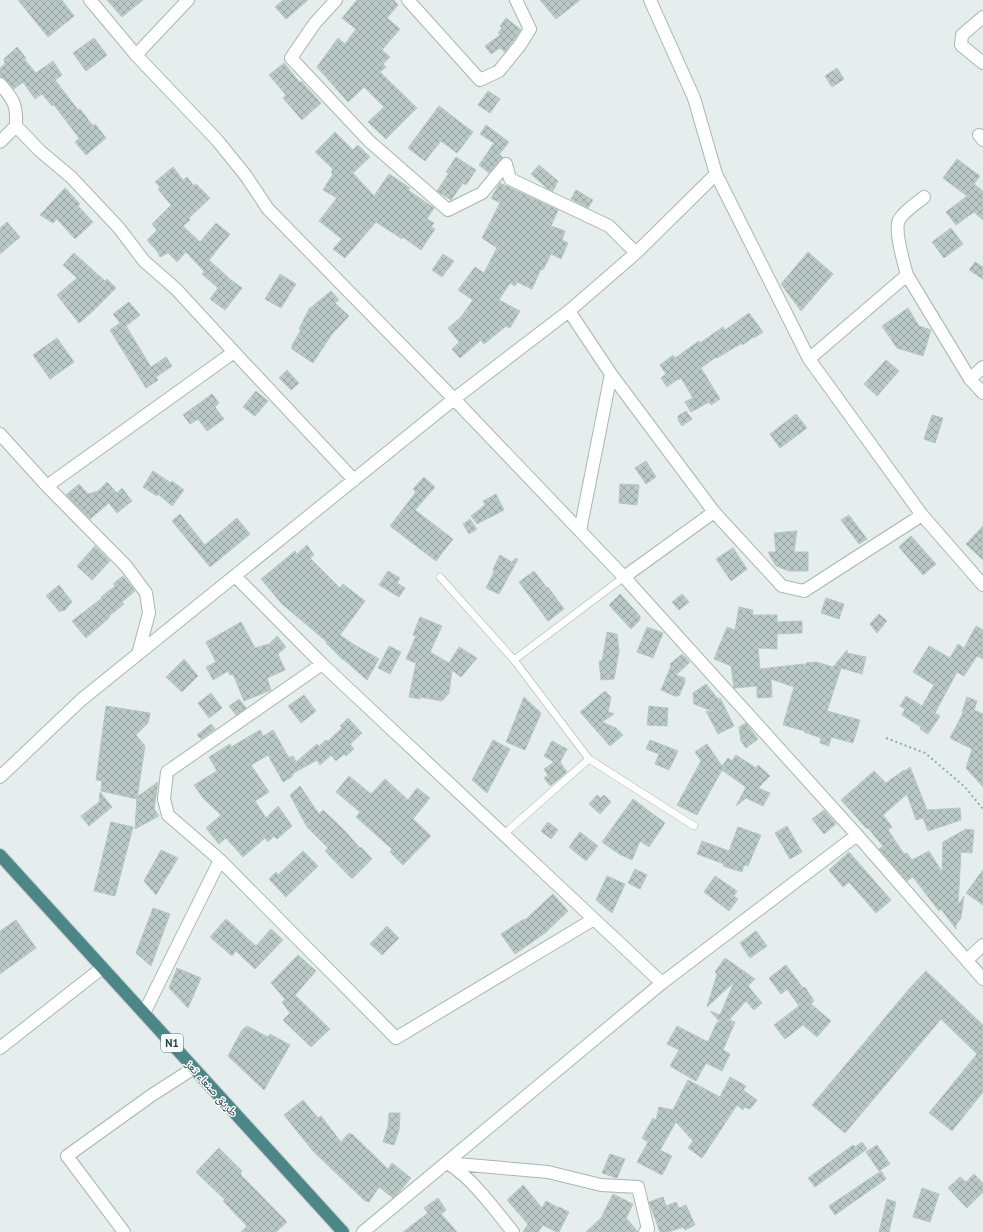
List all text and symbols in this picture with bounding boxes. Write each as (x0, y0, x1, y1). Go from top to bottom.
road number: N1 (161, 1034, 183, 1052)
street label: طريق صنعاء تعز (182, 1056, 241, 1120)

